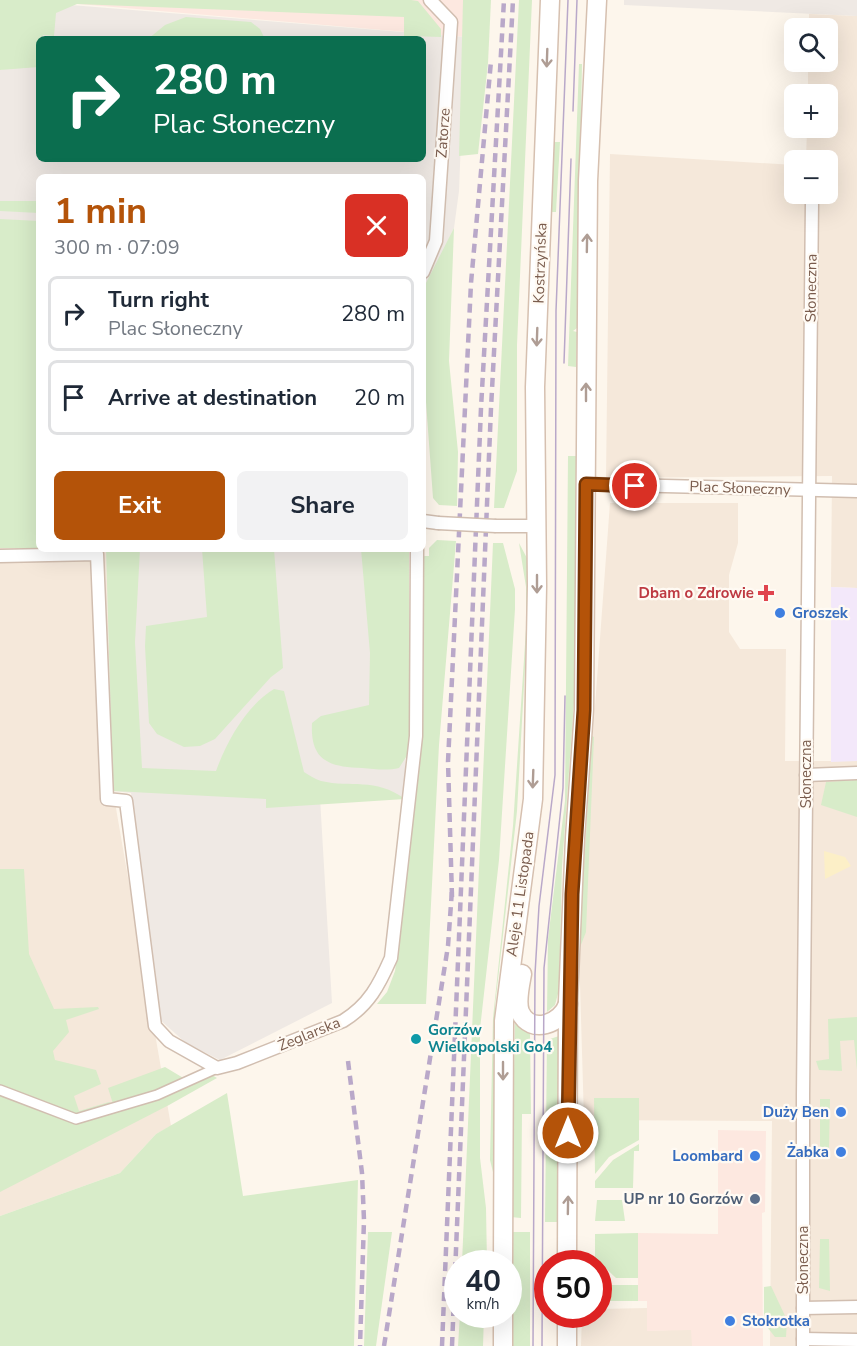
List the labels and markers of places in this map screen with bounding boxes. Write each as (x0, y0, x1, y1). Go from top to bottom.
pin (609, 460, 660, 511)
place label: Dbam o Zdrowie (639, 583, 754, 603)
marker: Dbam o Zdrowie (759, 586, 773, 600)
place label: Groszek (792, 603, 849, 623)
marker: Groszek (773, 606, 787, 620)
place label: Gorzów Wielkopolski Go4 (428, 1020, 552, 1057)
marker: Gorzów Wielkopolski Go4 (409, 1032, 423, 1046)
place label: Duży Ben (763, 1102, 829, 1122)
marker: Duży Ben (834, 1105, 848, 1119)
place label: Żabka (787, 1142, 829, 1162)
marker: Żabka (834, 1145, 848, 1159)
place label: Loombard (672, 1146, 743, 1166)
marker: Loombard (748, 1149, 762, 1163)
place label: UP nr 10 Gorzów (623, 1189, 743, 1209)
marker: UP nr 10 Gorzów (748, 1192, 762, 1206)
place label: Stokrotka (742, 1311, 810, 1331)
marker: Stokrotka (723, 1314, 737, 1328)

